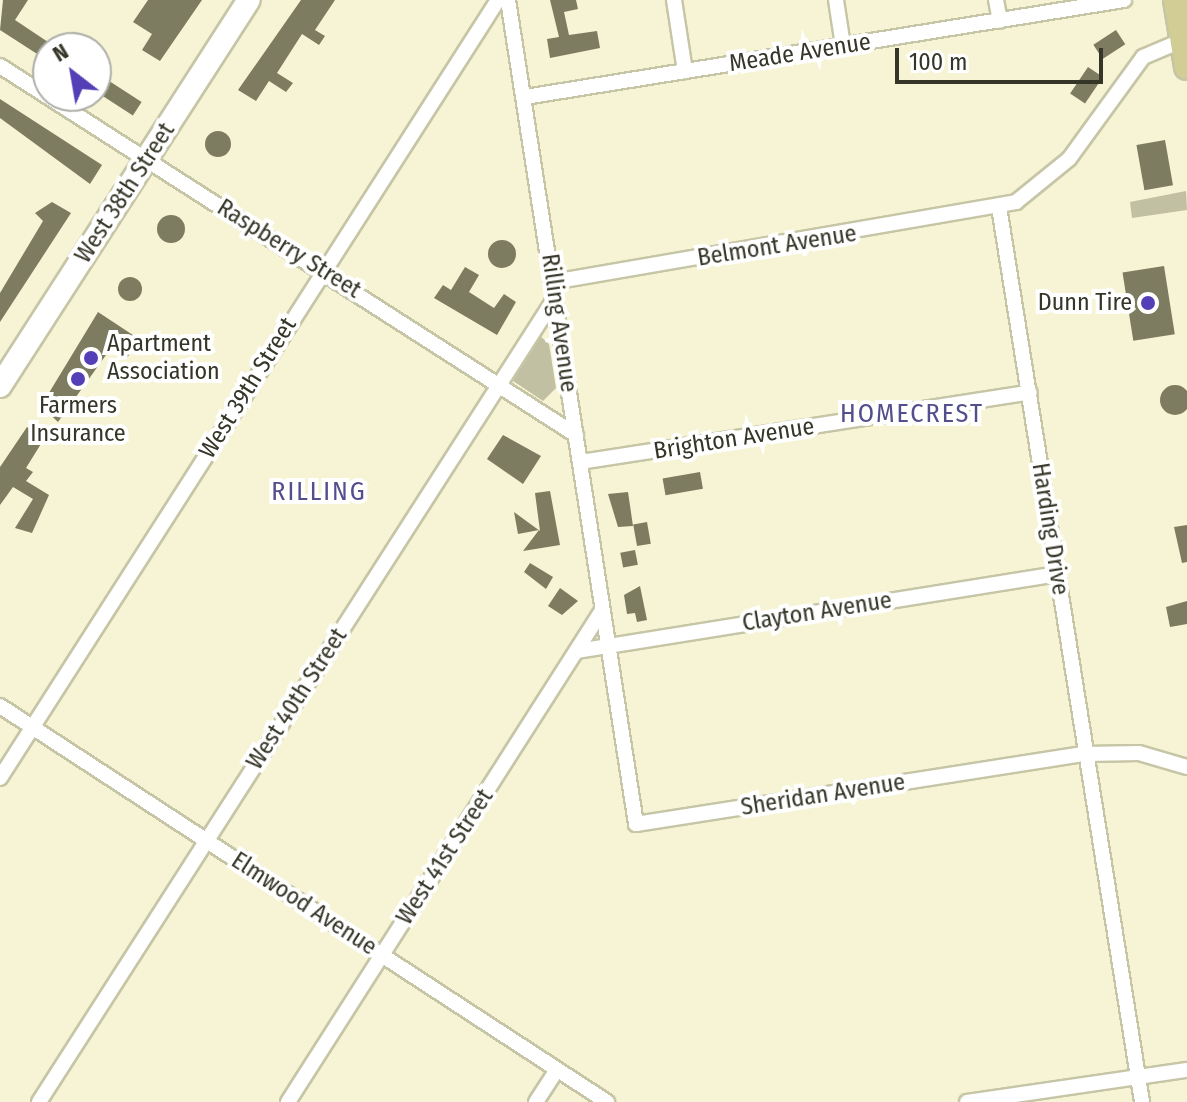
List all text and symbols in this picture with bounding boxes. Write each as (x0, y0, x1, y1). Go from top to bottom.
street label: Meade Avenue (727, 28, 873, 78)
north arrow (32, 32, 112, 112)
scale bar (899, 32, 1107, 82)
text: N (48, 38, 73, 68)
text: 100 m (909, 48, 967, 76)
street label: West 38th Street (69, 118, 181, 268)
street label: Raspberry Street (212, 193, 366, 305)
street label: Belmont Avenue (695, 219, 859, 273)
street label: Rilling Avenue (535, 252, 583, 394)
place label: Dunn Tire (1038, 289, 1132, 317)
marker: Dunn Tire (1139, 294, 1157, 312)
street label: West 39th Street (193, 312, 303, 464)
place label: Apartment Association (107, 330, 220, 386)
marker: Apartment Association (82, 349, 100, 367)
marker: Farmers Insurance (69, 370, 87, 388)
place label: Farmers Insurance (30, 392, 126, 448)
district label: HOMECREST (840, 398, 984, 430)
street label: Brighton Avenue (652, 412, 816, 466)
street label: Harding Drive (1025, 461, 1075, 597)
district label: RILLING (271, 476, 367, 508)
street label: Clayton Avenue (740, 586, 894, 638)
street label: West 40th Street (241, 623, 353, 775)
street label: Sheridan Avenue (739, 768, 907, 822)
street label: West 41st Street (391, 784, 499, 930)
street label: Elmwood Avenue (226, 846, 382, 962)

